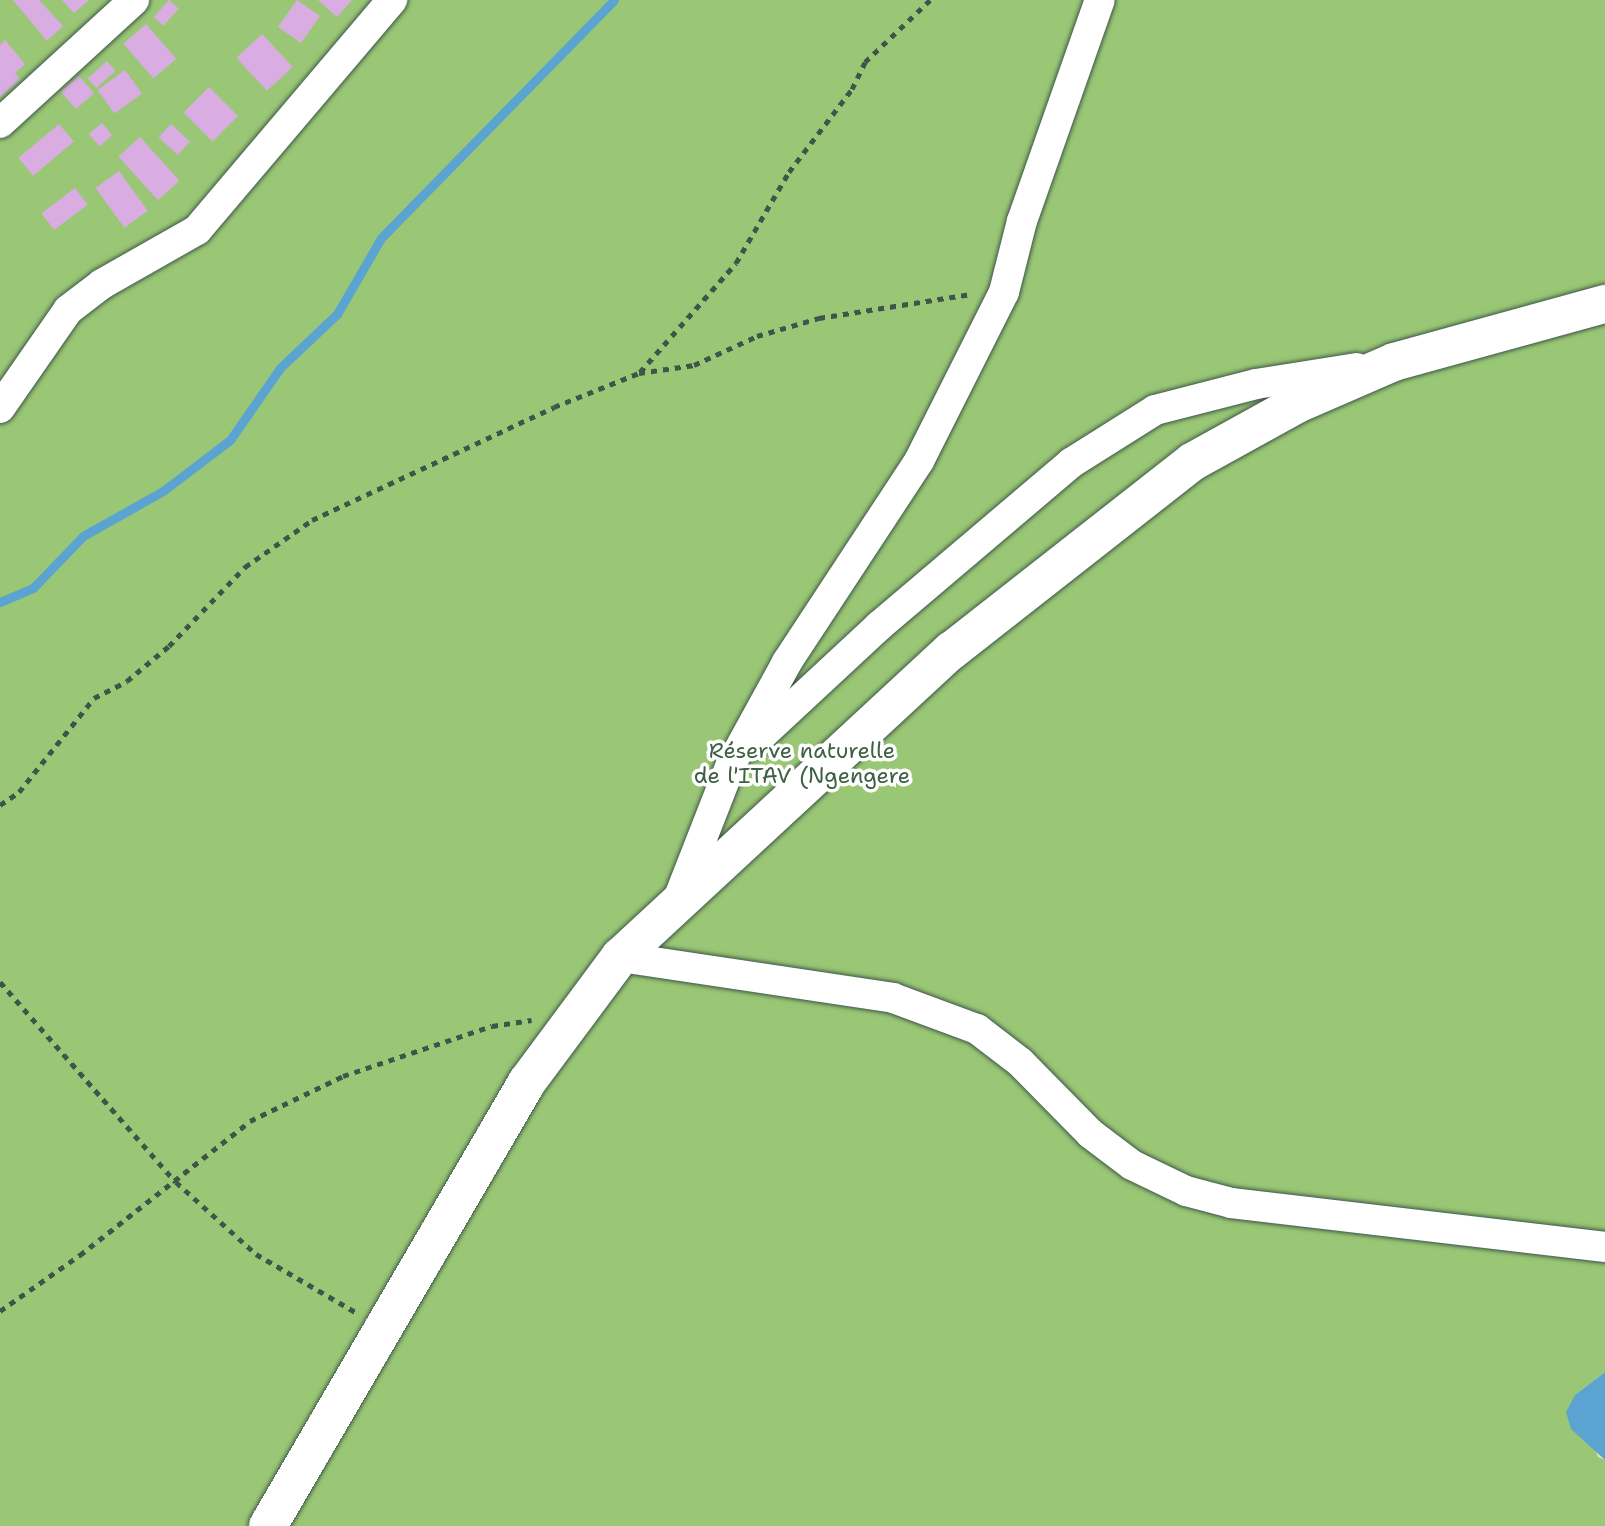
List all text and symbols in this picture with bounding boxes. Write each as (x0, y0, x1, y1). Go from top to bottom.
park label: Réserve naturelle de l'ITAV (Ngengere (694, 737, 910, 788)

